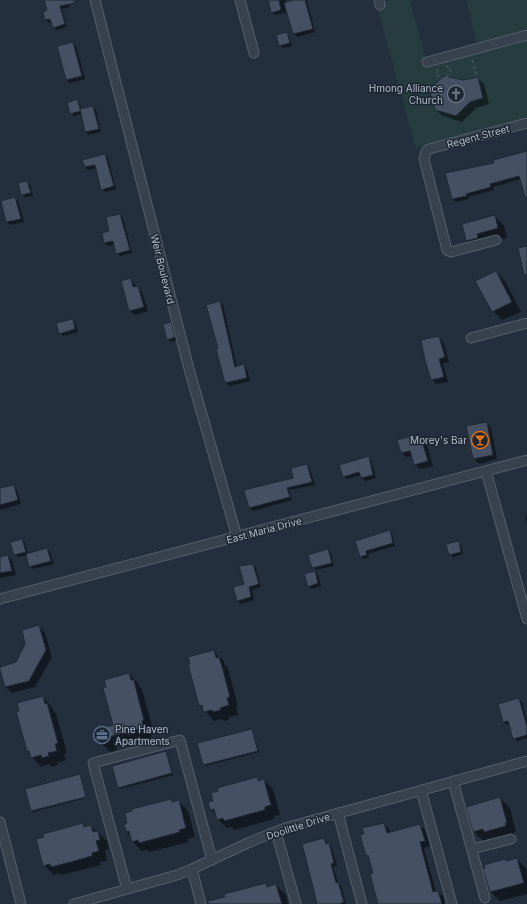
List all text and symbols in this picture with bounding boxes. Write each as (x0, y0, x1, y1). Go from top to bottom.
place label: Hmong Alliance Church (369, 82, 443, 106)
church icon: Hmong Alliance Church (446, 84, 466, 104)
street label: Regent Street (445, 122, 511, 150)
street label: Weir Boulevard (149, 233, 177, 305)
bar icon: Morey's Bar (470, 430, 490, 450)
place label: Morey's Bar (410, 434, 467, 446)
street label: East Maria Drive (225, 514, 303, 546)
place label: Pine Haven Apartments (115, 723, 170, 747)
office icon: Pine Haven Apartments (92, 725, 112, 745)
street label: Doolittle Drive (265, 810, 332, 842)

